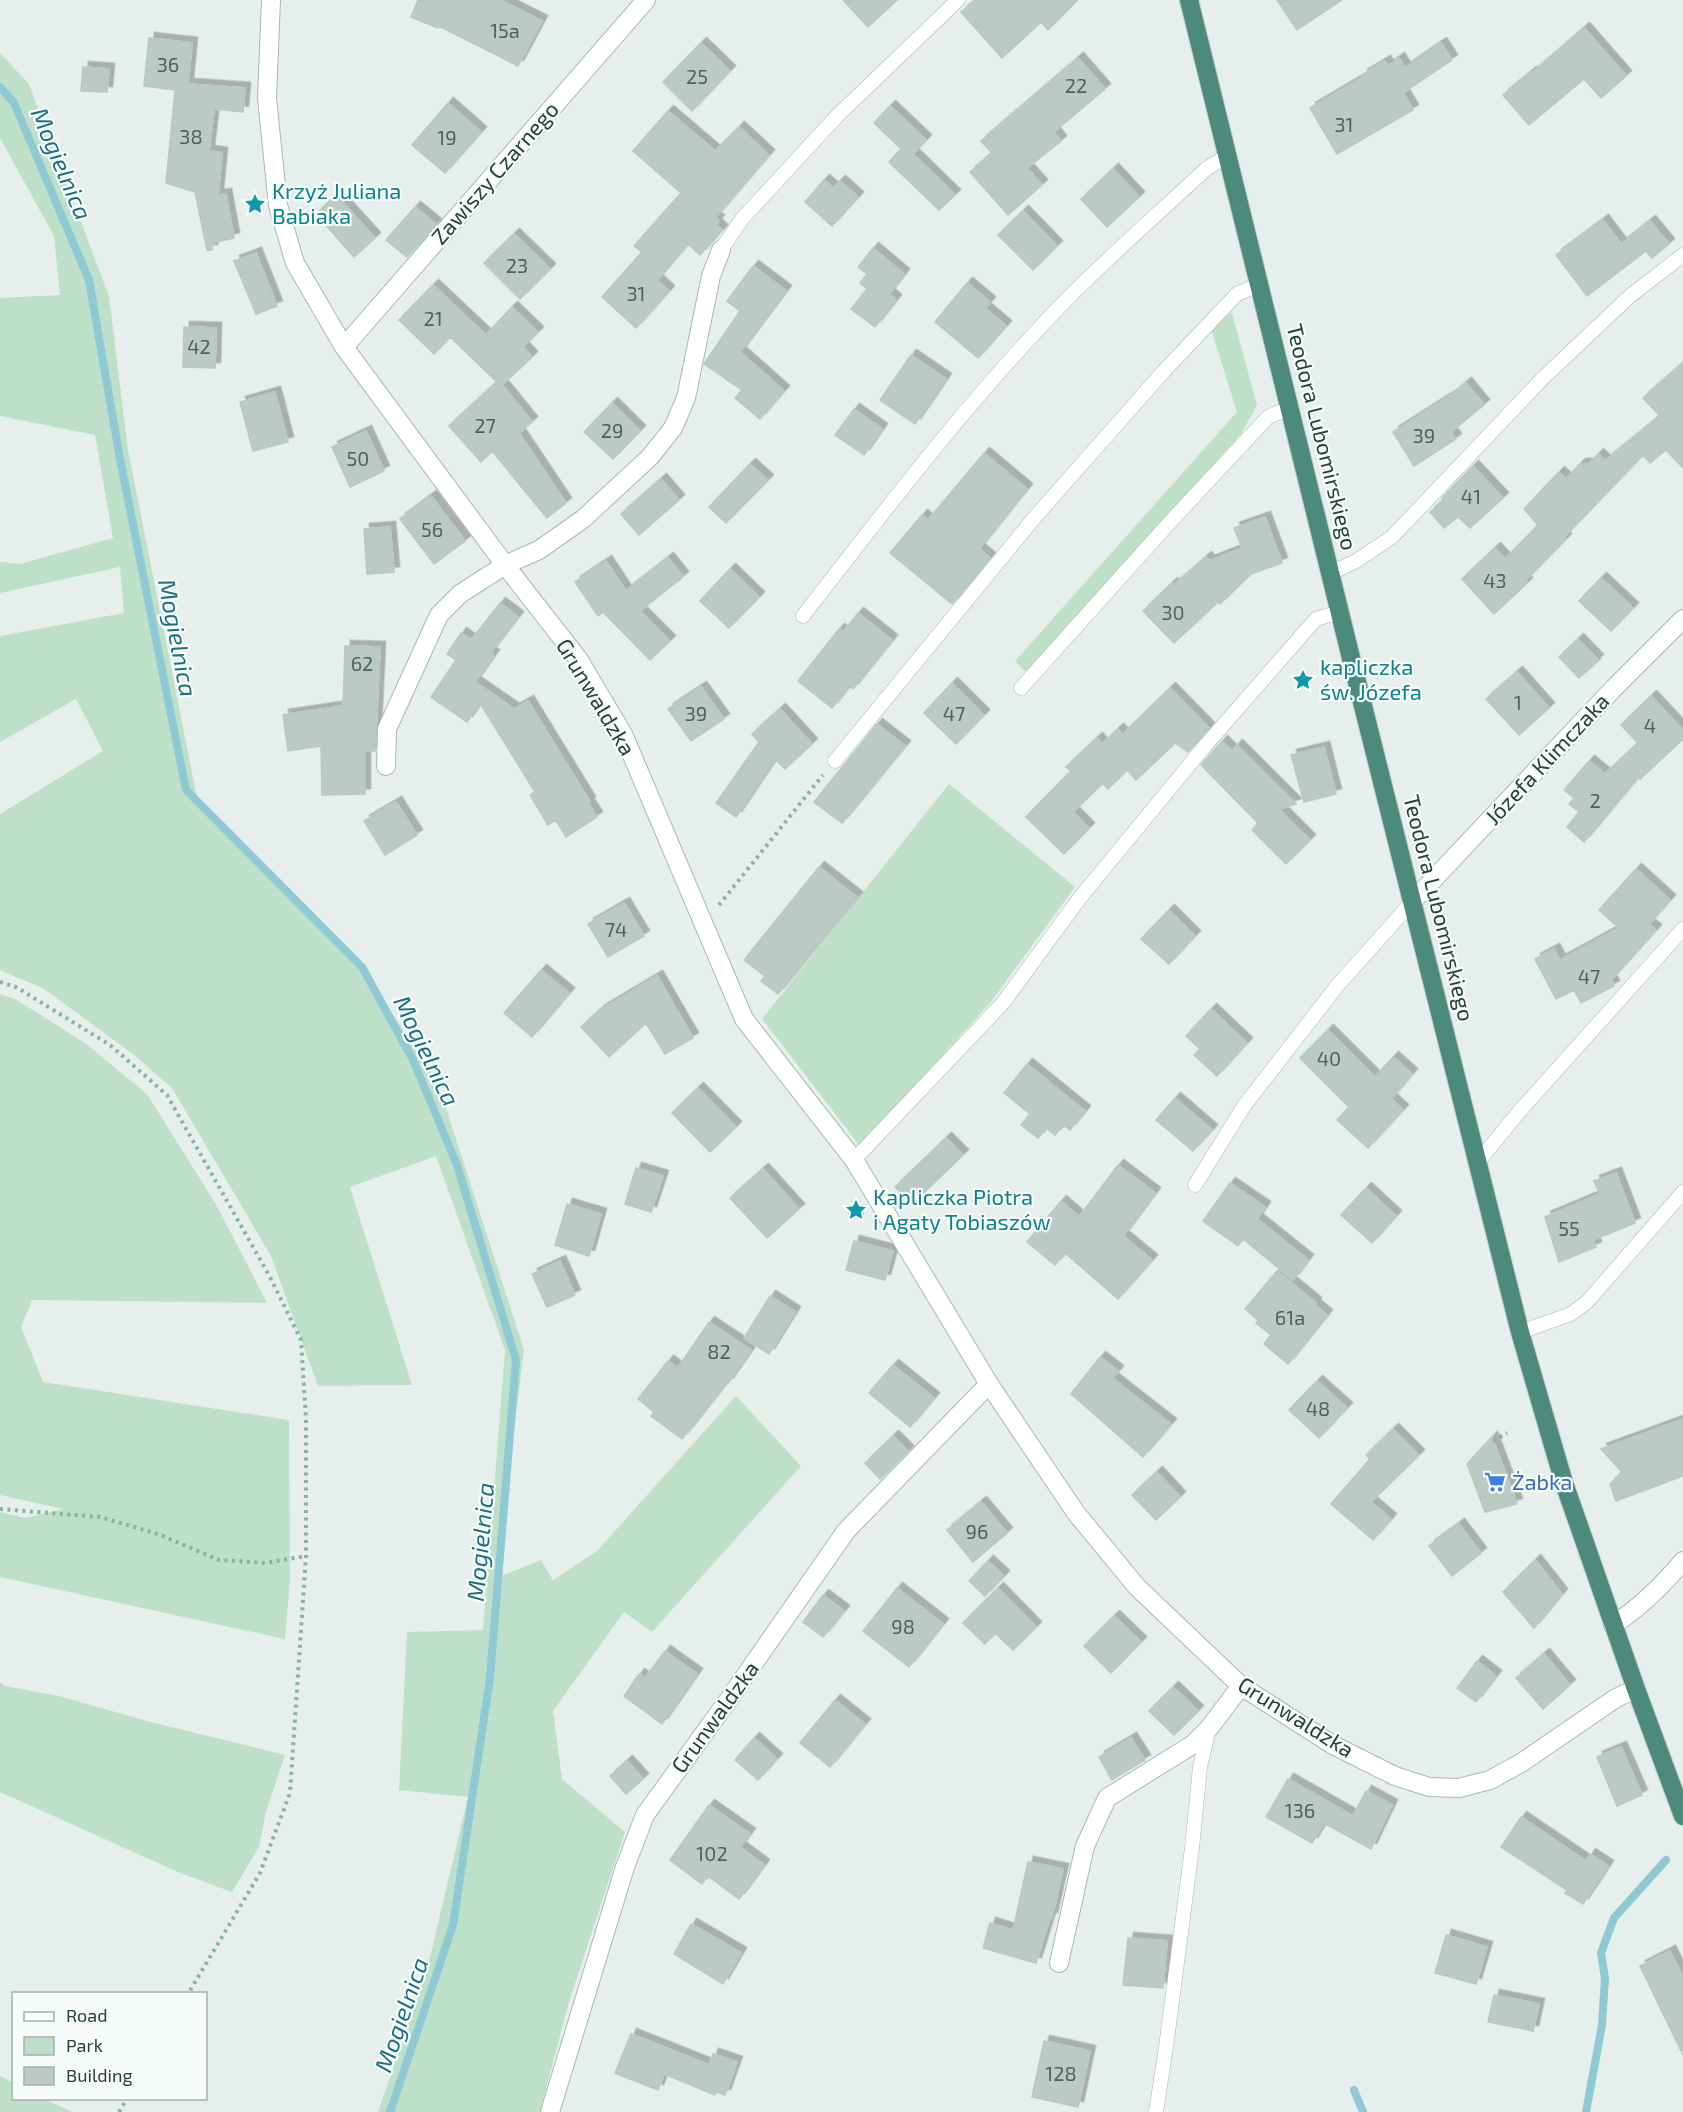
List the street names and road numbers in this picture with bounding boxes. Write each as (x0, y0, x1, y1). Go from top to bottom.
street label: Zawiszy Czarnego (425, 96, 563, 249)
street label: Teodora Lubomirskiego (1282, 321, 1364, 553)
street label: Grunwaldzka (552, 633, 642, 760)
street label: Józefa Klimczaka (1479, 687, 1614, 829)
street label: Teodora Lubomirskiego (1399, 792, 1481, 1024)
street label: Grunwaldzka (665, 1655, 763, 1777)
street label: Grunwaldzka (1234, 1670, 1359, 1762)

